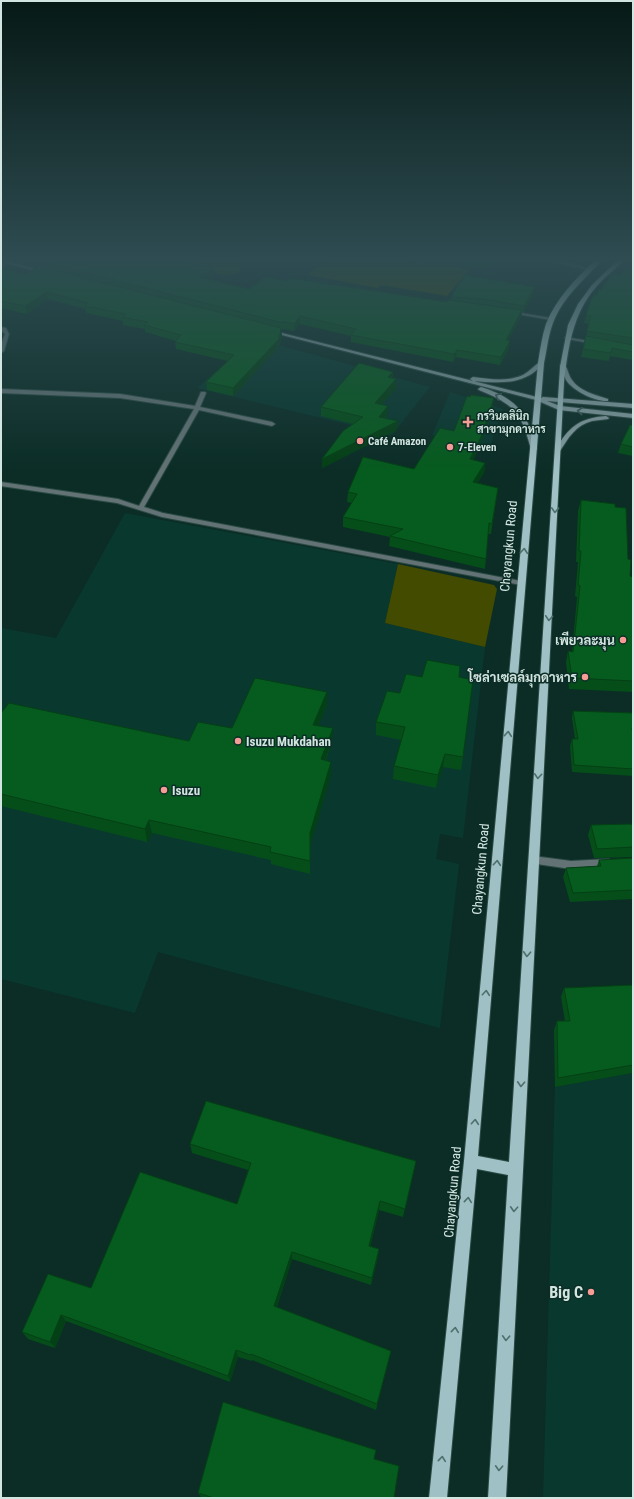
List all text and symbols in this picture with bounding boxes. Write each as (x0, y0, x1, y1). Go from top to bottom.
one-way arrow (495, 393, 503, 401)
one-way arrow (577, 406, 583, 415)
place label: กรวินคลินิก สาขามุกดาหาร (477, 409, 546, 437)
marker: กรวินคลินิก สาขามุกดาหาร (462, 416, 474, 428)
place label: Café Amazon (368, 435, 426, 448)
marker: Café Amazon (355, 436, 365, 446)
place label: 7-Eleven (458, 441, 496, 454)
marker: 7-Eleven (445, 442, 455, 452)
street label: Chayangkun Road (497, 500, 520, 592)
one-way arrow (550, 507, 559, 513)
one-way arrow (519, 548, 528, 554)
one-way arrow (544, 615, 553, 621)
place label: เพียวละมุน (555, 631, 615, 651)
marker: เพียวละมุน (618, 635, 628, 645)
place label: โซล่าเซลล์มุกดาหาร (467, 668, 578, 688)
marker: โซล่าเซลล์มุกดาหาร (580, 672, 590, 682)
one-way arrow (504, 731, 513, 737)
place label: Isuzu Mukdahan (246, 734, 331, 749)
marker: Isuzu Mukdahan (233, 736, 243, 746)
one-way arrow (534, 773, 543, 779)
place label: Isuzu (172, 783, 200, 798)
marker: Isuzu (159, 785, 169, 795)
street label: Chayangkun Road (469, 823, 492, 915)
one-way arrow (492, 860, 501, 866)
one-way arrow (523, 951, 532, 957)
one-way arrow (481, 990, 490, 996)
one-way arrow (516, 1081, 525, 1087)
one-way arrow (470, 1119, 479, 1125)
street label: Chayangkun Road (441, 1146, 464, 1238)
one-way arrow (463, 1197, 472, 1203)
one-way arrow (509, 1206, 518, 1212)
place label: Big C (549, 1283, 583, 1302)
marker: Big C (586, 1287, 596, 1297)
one-way arrow (450, 1327, 459, 1333)
one-way arrow (502, 1335, 511, 1341)
one-way arrow (438, 1456, 447, 1462)
one-way arrow (494, 1465, 503, 1471)

